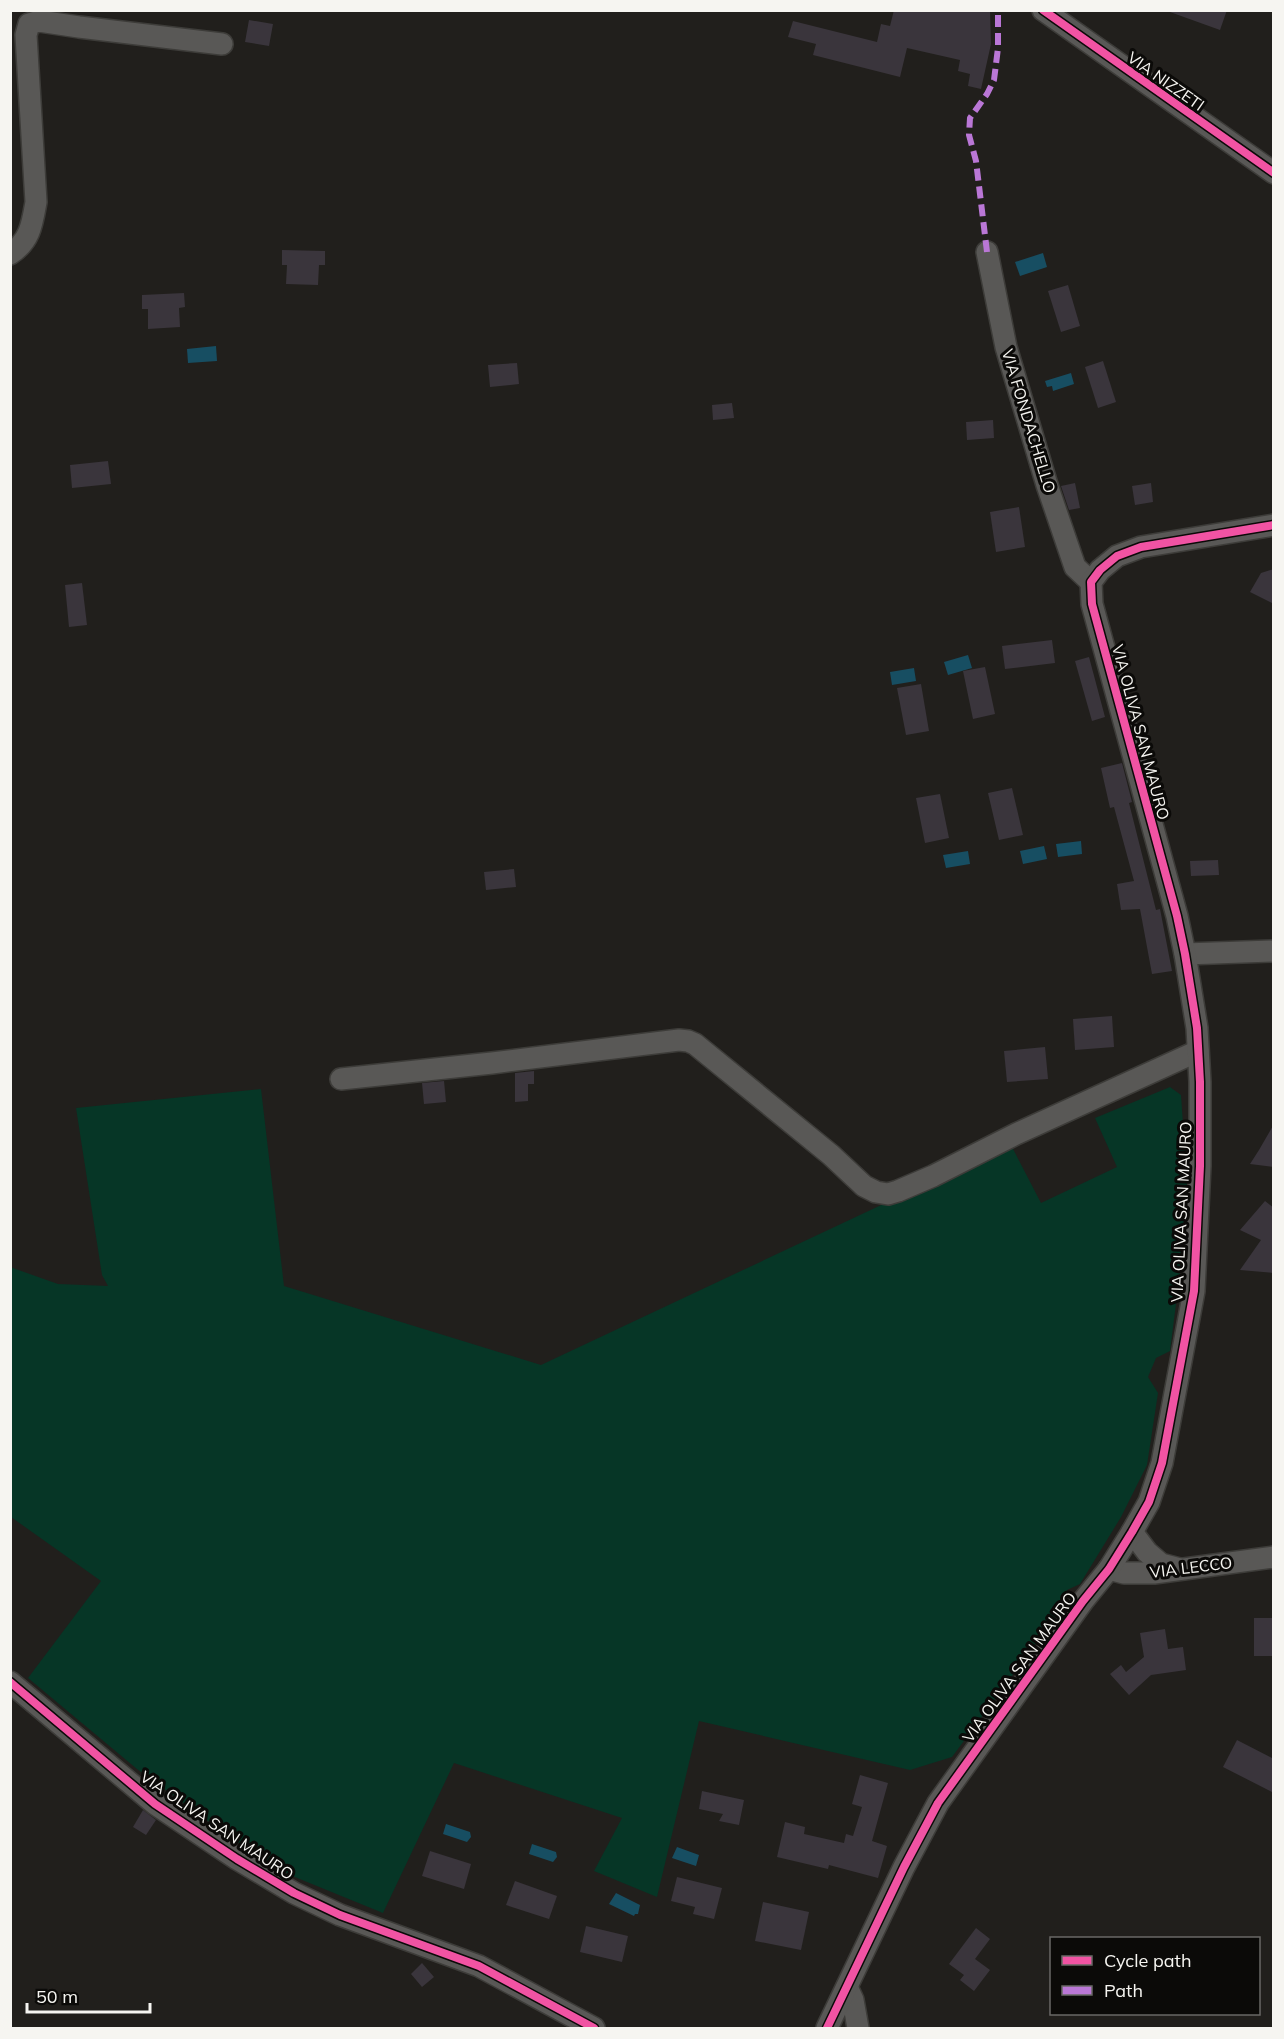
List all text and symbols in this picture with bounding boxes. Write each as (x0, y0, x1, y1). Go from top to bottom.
street label: VIA NIZZETI (1124, 47, 1208, 115)
street label: VIA FONDACHELLO (998, 347, 1060, 495)
street label: VIA OLIVA SAN MAURO (1108, 642, 1174, 822)
street label: VIA OLIVA SAN MAURO (1166, 1121, 1196, 1303)
street label: VIA LECCO (1149, 1552, 1233, 1582)
street label: VIA OLIVA SAN MAURO (958, 1588, 1080, 1746)
street label: VIA OLIVA SAN MAURO (136, 1766, 298, 1884)
legend (1050, 1937, 1260, 2015)
text: Cycle path (1104, 1949, 1191, 1972)
scale bar (27, 1976, 150, 2014)
text: Path (1104, 1979, 1143, 2002)
text: 50 m (36, 1985, 78, 2008)

